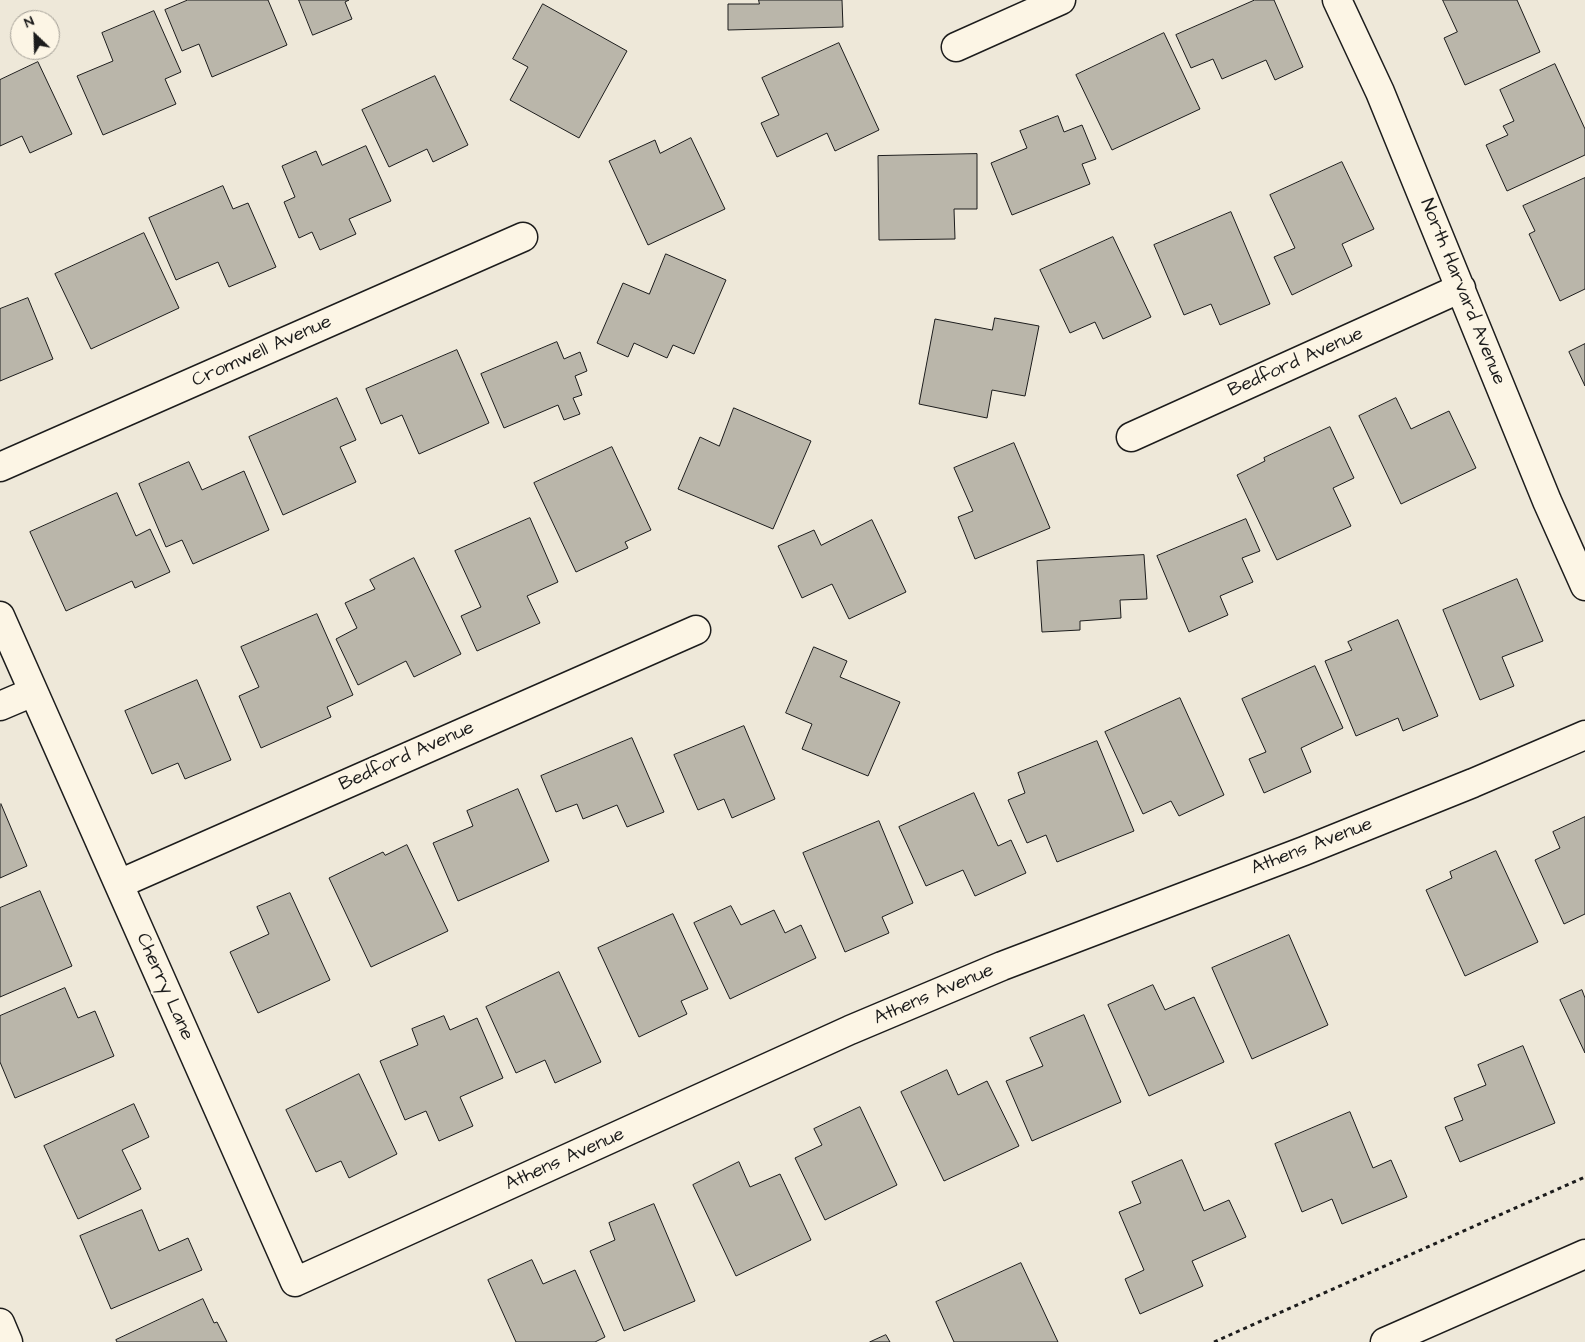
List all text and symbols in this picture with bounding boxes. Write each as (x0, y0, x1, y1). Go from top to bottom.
north arrow (10, 10, 60, 60)
text: N (21, 11, 37, 33)
street label: North Harvard Avenue (1414, 196, 1510, 388)
street label: Cromwell Avenue (189, 311, 335, 393)
street label: Bedford Avenue (1225, 323, 1367, 403)
street label: Bedford Avenue (336, 717, 478, 797)
street label: Athens Avenue (1248, 813, 1376, 881)
street label: Cherry Lane (130, 930, 198, 1044)
street label: Athens Avenue (871, 960, 997, 1030)
street label: Athens Avenue (502, 1124, 628, 1196)

